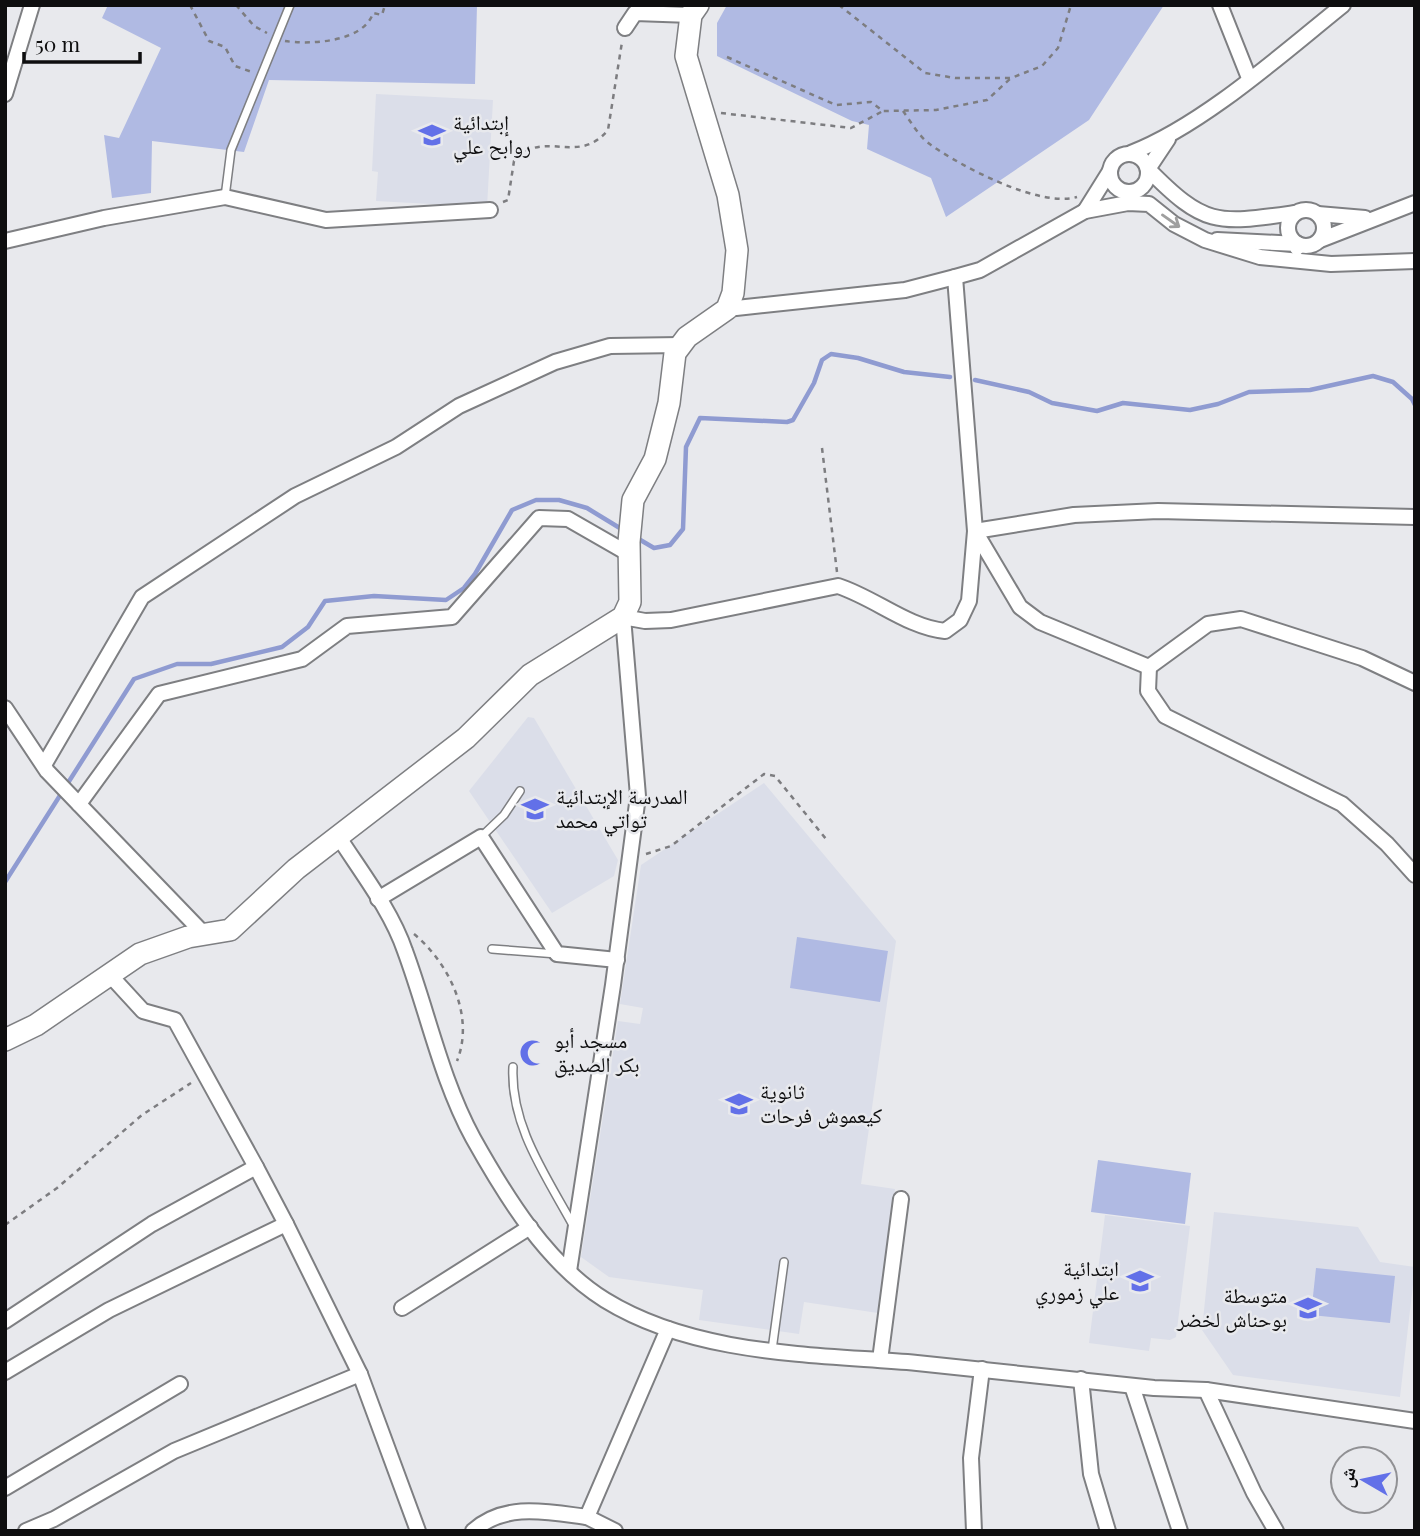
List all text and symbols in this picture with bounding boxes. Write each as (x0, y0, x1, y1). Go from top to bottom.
scale bar (24, 21, 140, 65)
text: 50 m (35, 29, 81, 57)
place label: إبتدائية روابح علي (453, 107, 531, 163)
school or university icon: إبتدائية روابح علي (417, 120, 447, 150)
one-way arrow (1161, 214, 1180, 228)
place label: المدرسة الإبتدائية تواتي محمد (556, 781, 688, 837)
school or university icon: المدرسة الإبتدائية تواتي محمد (520, 794, 550, 824)
place label: مسجد أبو بكر الصديق (554, 1025, 640, 1078)
mosque icon: مسجد أبو بكر الصديق (518, 1038, 548, 1068)
place label: ثانوية كيعموش فرحات (760, 1076, 882, 1129)
school or university icon: ثانوية كيعموش فرحات (724, 1089, 754, 1119)
place label: ابتدائية علي زموري (1035, 1253, 1119, 1309)
school or university icon: ابتدائية علي زموري (1125, 1266, 1155, 1296)
place label: متوسطة بوحناش لخضر (1176, 1280, 1287, 1333)
school or university icon: متوسطة بوحناش لخضر (1293, 1293, 1323, 1323)
north arrow (1329, 1445, 1399, 1515)
text: ش (1332, 1465, 1361, 1489)

